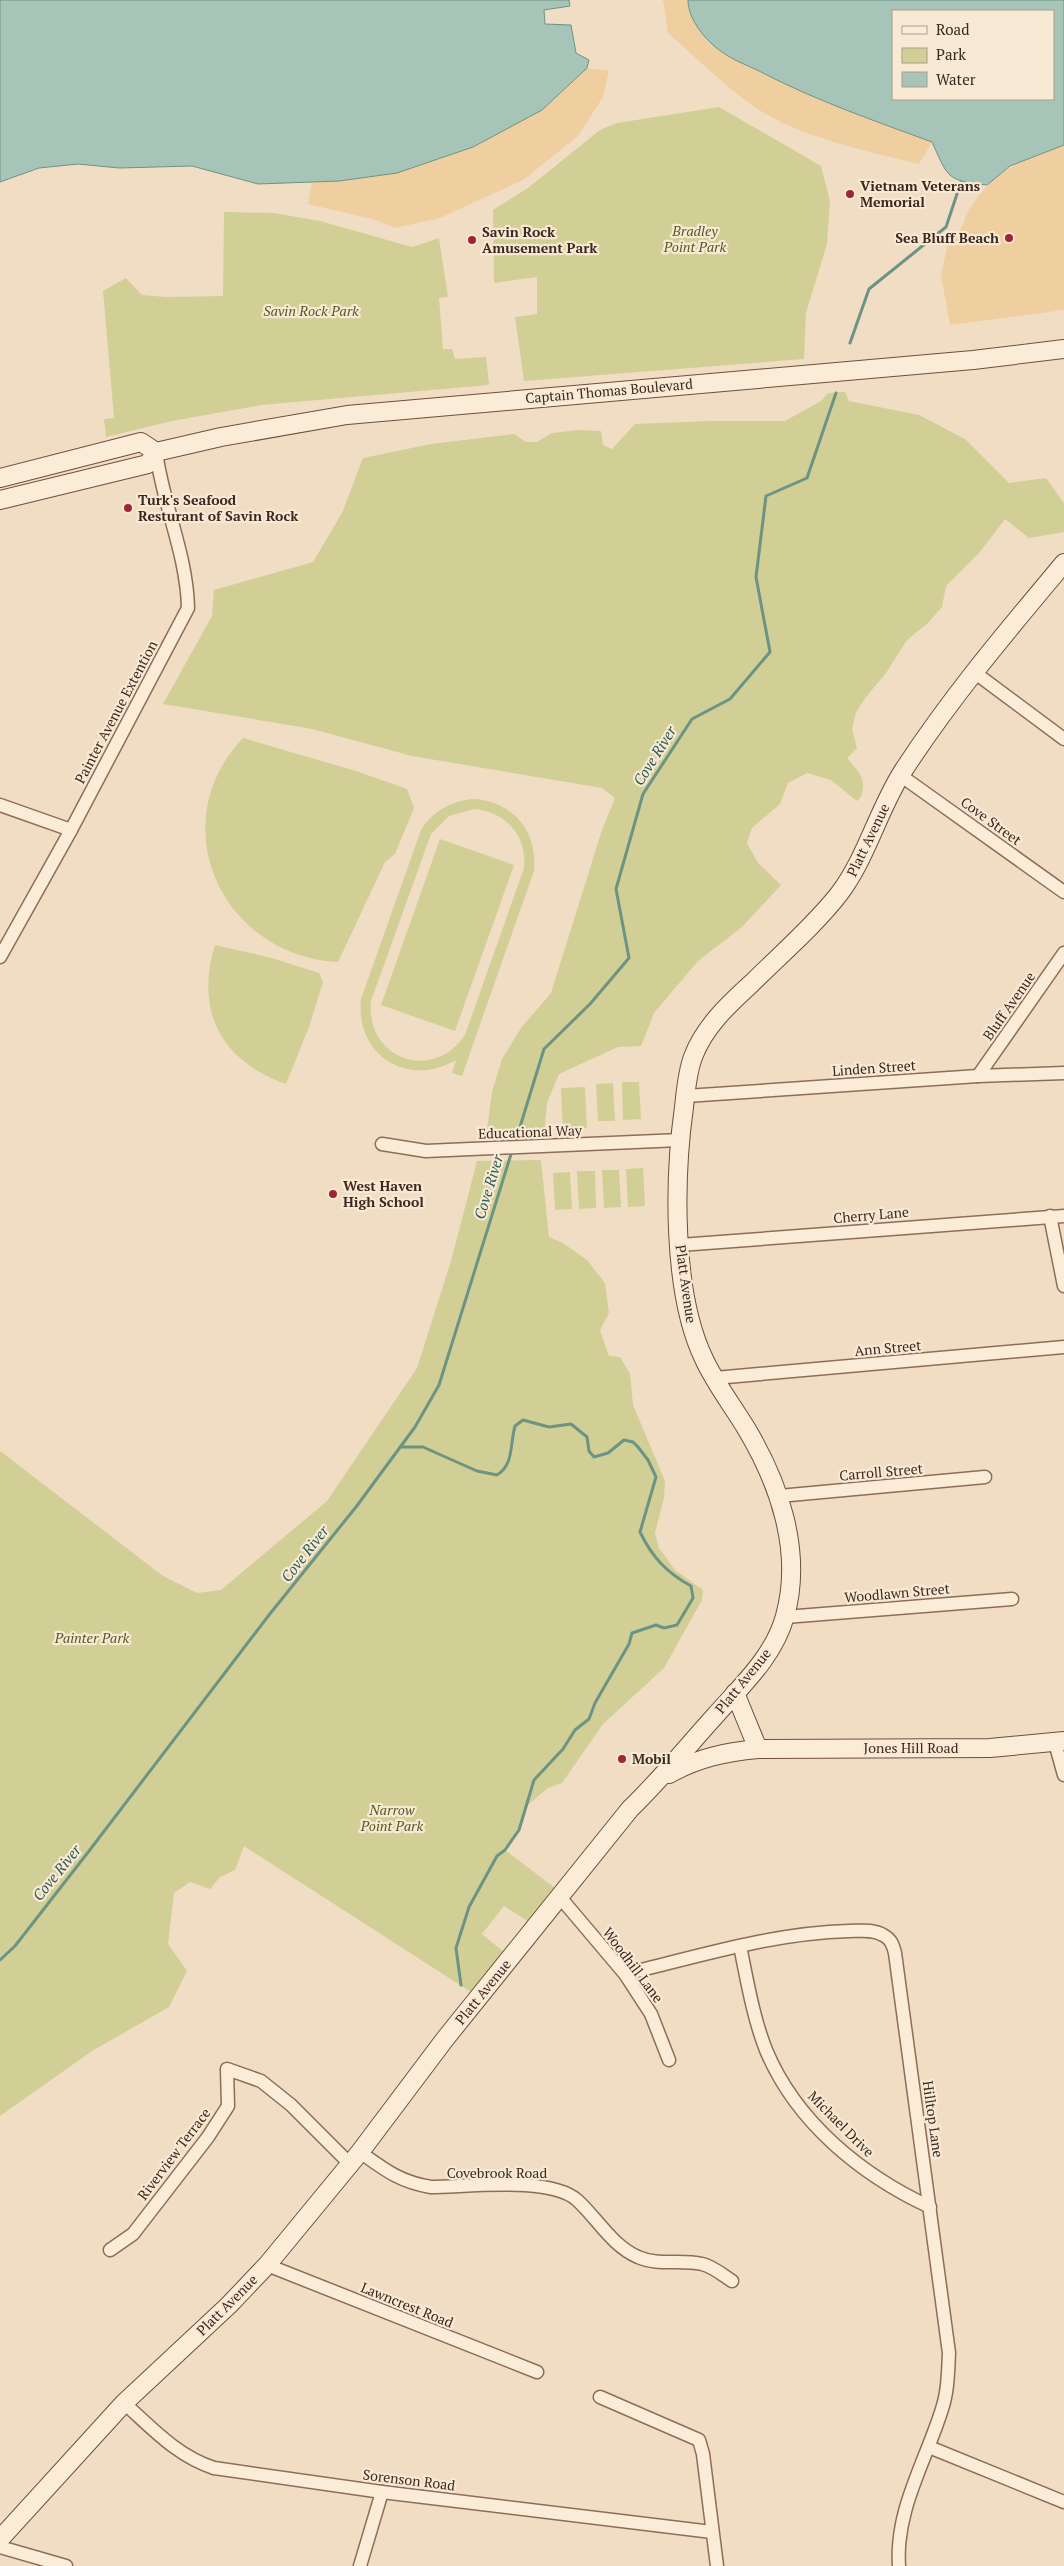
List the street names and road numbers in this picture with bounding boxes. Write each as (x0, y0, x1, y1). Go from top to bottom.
street label: Captain Thomas Boulevard (524, 374, 694, 407)
street label: Painter Avenue Extention (70, 636, 162, 787)
street label: Cove Street (957, 792, 1026, 850)
street label: Platt Avenue (842, 800, 893, 879)
street label: Bluff Avenue (978, 968, 1039, 1044)
street label: Linden Street (831, 1055, 917, 1080)
street label: Educational Way (478, 1120, 583, 1143)
street label: Cherry Lane (832, 1202, 910, 1227)
street label: Platt Avenue (672, 1244, 701, 1324)
street label: Ann Street (854, 1335, 923, 1360)
street label: Carroll Street (838, 1458, 924, 1485)
street label: Woodlawn Street (843, 1578, 951, 1607)
street label: Platt Avenue (710, 1644, 775, 1717)
street label: Jones Hill Road (864, 1738, 959, 1757)
street label: Woodhill Lane (599, 1923, 668, 2006)
street label: Platt Avenue (450, 1955, 515, 2028)
street label: Hilltop Lane (919, 2079, 948, 2158)
street label: Michael Drive (804, 2086, 879, 2161)
street label: Riverview Terrace (133, 2104, 214, 2204)
street label: Covebrook Road (447, 2163, 547, 2182)
street label: Platt Avenue (192, 2270, 261, 2339)
street label: Lawncrest Road (358, 2277, 456, 2332)
street label: Sorenson Road (362, 2464, 456, 2495)

